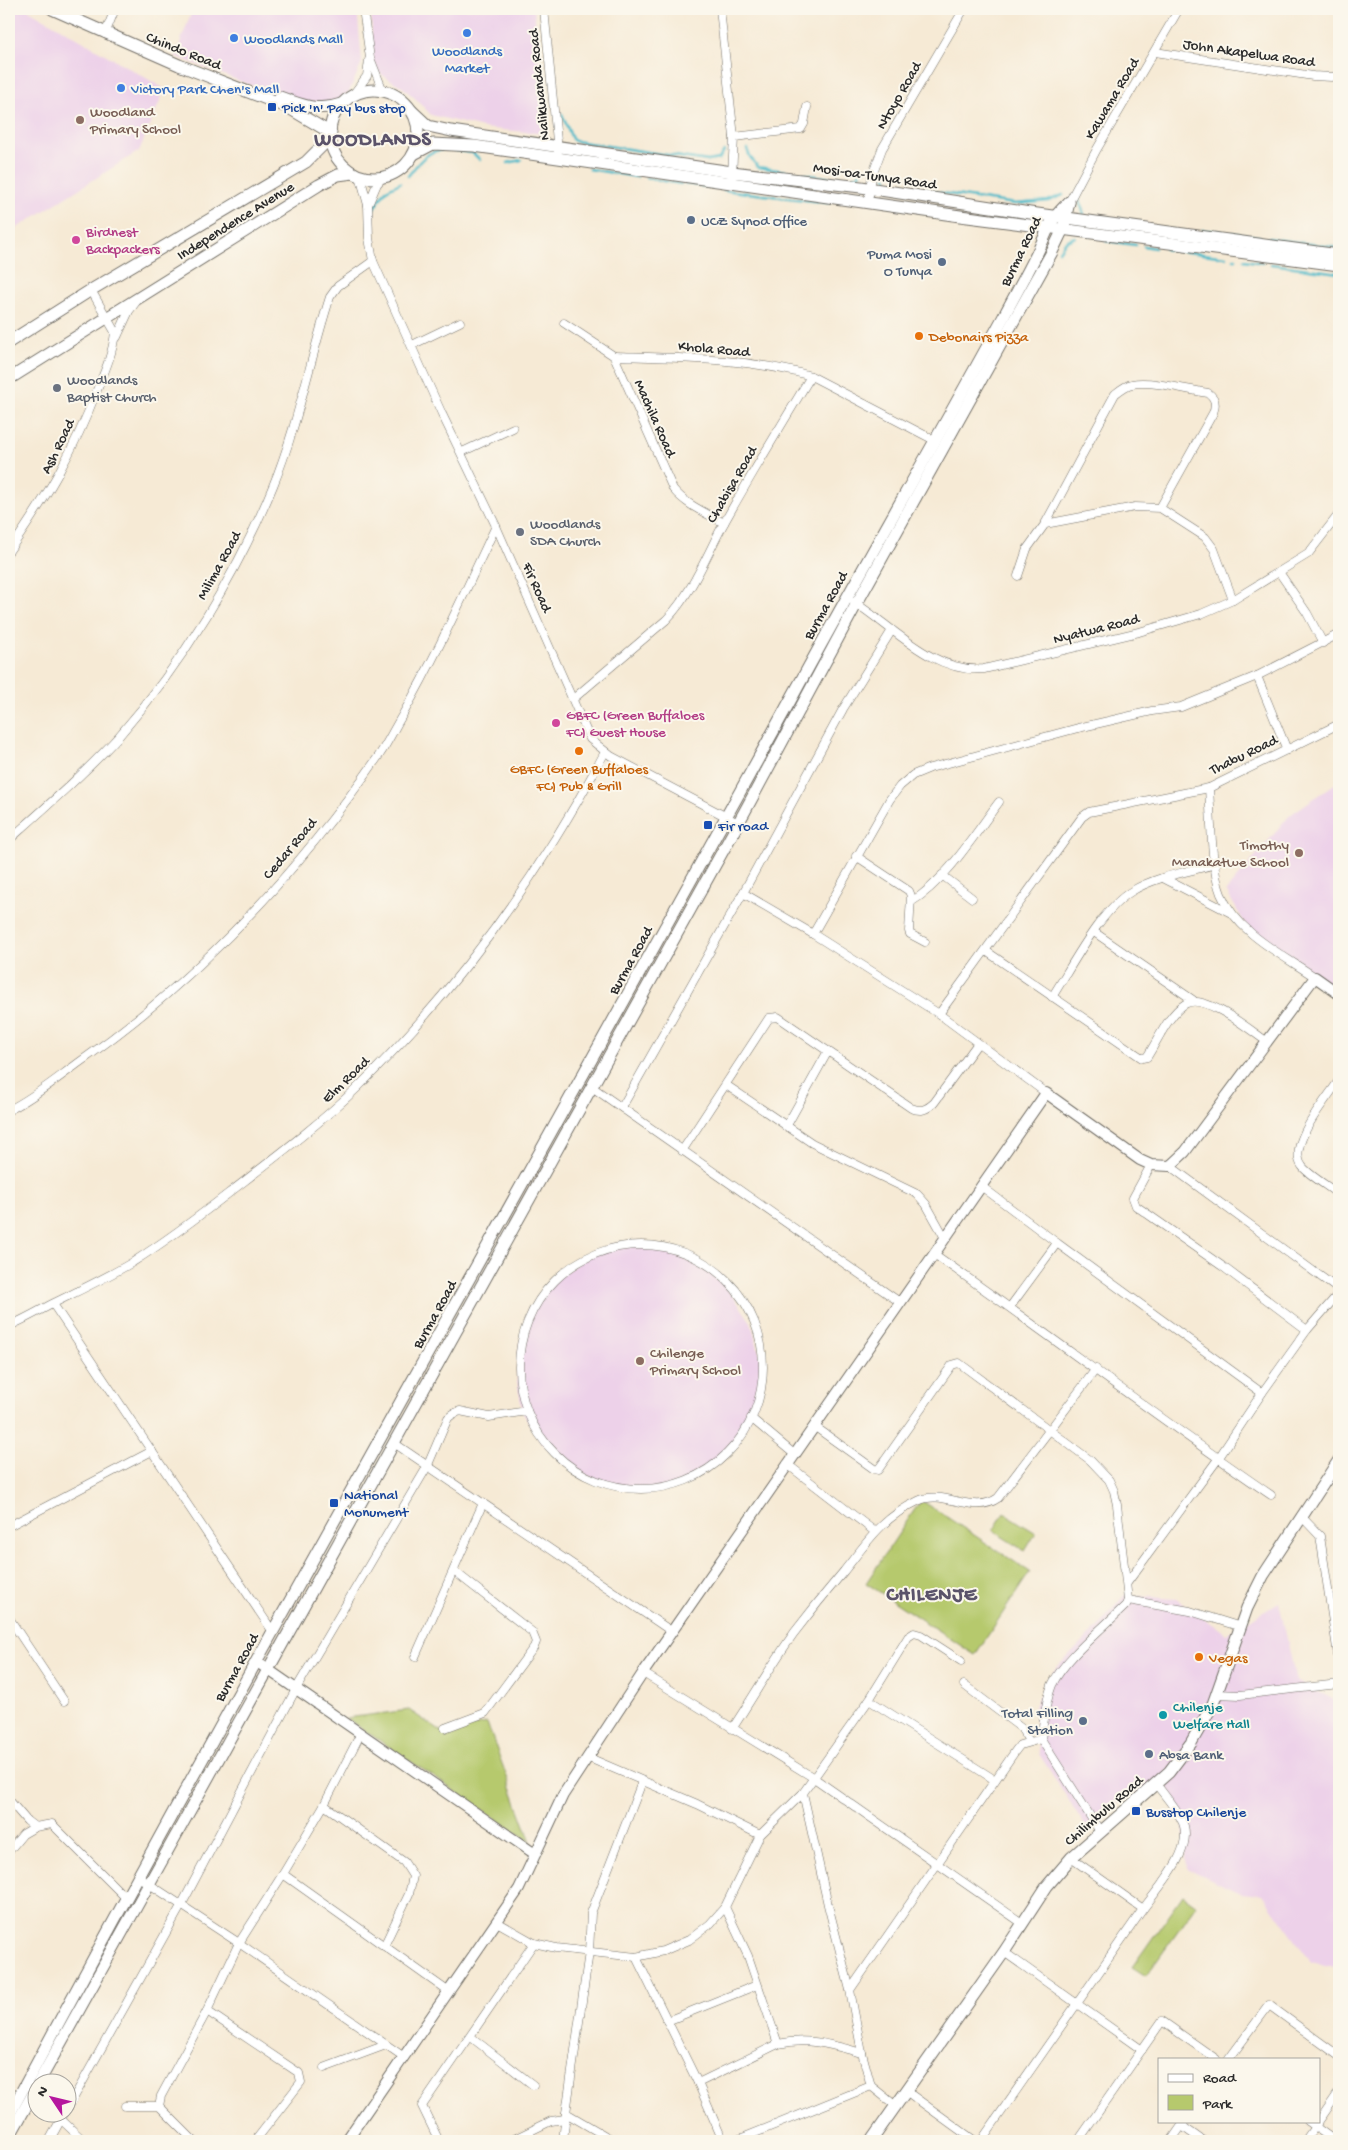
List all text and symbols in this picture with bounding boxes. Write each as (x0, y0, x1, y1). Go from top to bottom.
marker: Woodlands Market (461, 27, 473, 39)
street label: Nalikwanda Road (525, 27, 555, 141)
street label: Chindo Road (143, 29, 225, 76)
place label: Woodlands Mall (244, 31, 343, 49)
marker: Woodlands Mall (228, 32, 240, 44)
street label: John Akapelwa Road (1182, 36, 1317, 72)
place label: Woodlands Market (432, 43, 503, 78)
street label: Kawama Road (1081, 54, 1145, 143)
street label: Ntoyo Road (873, 58, 927, 133)
place label: Victory Park Chen's Mall (130, 81, 279, 99)
marker: Victory Park Chen's Mall (115, 82, 127, 94)
place label: Pick 'n' Pay bus stop (281, 100, 406, 118)
marker: Pick 'n' Pay bus stop (266, 101, 278, 113)
place label: Woodland Primary School (89, 104, 181, 139)
marker: Woodland Primary School (74, 114, 86, 126)
district label: WOODLANDS (313, 130, 432, 153)
street label: Mosi-oa-Tunya Road (812, 159, 939, 195)
street label: Independence Avenue (174, 178, 298, 265)
place label: UCZ Synod Office (701, 213, 807, 231)
street label: Burma Road (997, 213, 1047, 291)
marker: UCZ Synod Office (685, 214, 697, 226)
place label: Birdnest Backpackers (85, 224, 160, 259)
marker: Birdnest Backpackers (70, 234, 82, 246)
place label: Puma Mosi O Tunya (866, 246, 933, 281)
marker: Puma Mosi O Tunya (936, 256, 948, 268)
place label: Debonairs Pizza (928, 329, 1029, 347)
marker: Debonairs Pizza (913, 330, 925, 342)
street label: Khola Road (677, 338, 752, 362)
place label: Woodlands Baptist Church (66, 372, 157, 407)
street label: Machila Road (629, 377, 680, 462)
marker: Woodlands Baptist Church (51, 382, 63, 394)
street label: Ash Road (38, 415, 80, 477)
street label: Chabisa Road (703, 442, 763, 527)
place label: Woodlands SDA Church (530, 516, 601, 551)
marker: Woodlands SDA Church (514, 526, 526, 538)
street label: Milima Road (194, 528, 247, 603)
street label: Fir Road (517, 559, 556, 617)
street label: Burma Road (800, 568, 853, 644)
street label: Nyatwa Road (1052, 610, 1142, 649)
place label: GBFC (Green Buffaloes FC) Guest House (565, 707, 705, 742)
marker: GBFC (Green Buffaloes FC) Guest House (550, 717, 562, 729)
street label: Thabu Road (1206, 731, 1282, 780)
marker: GBFC (Green Buffaloes FC) Pub & Grill (573, 745, 585, 757)
place label: GBFC (Green Buffaloes FC) Pub & Grill (510, 761, 649, 796)
street label: Cedar Road (260, 814, 322, 884)
place label: Fir road (717, 818, 769, 836)
marker: Fir road (702, 819, 714, 831)
place label: Timothy Manakatwe School (1172, 837, 1290, 872)
marker: Timothy Manakatwe School (1293, 847, 1305, 859)
street label: Burma Road (605, 923, 658, 999)
street label: Elm Road (319, 1052, 375, 1108)
street label: Burma Road (409, 1277, 462, 1353)
place label: Chilenge Primary School (649, 1345, 741, 1380)
marker: Chilenge Primary School (634, 1355, 646, 1367)
place label: National Monument (344, 1487, 410, 1522)
marker: National Monument (328, 1497, 340, 1509)
district label: CHILENJE (886, 1585, 978, 1608)
street label: Burma Road (211, 1630, 264, 1706)
place label: Vegas (1208, 1650, 1248, 1668)
marker: Vegas (1193, 1651, 1205, 1663)
place label: Chilenje Welfare Hall (1173, 1699, 1250, 1734)
place label: Total Filling Station (1001, 1705, 1073, 1740)
marker: Chilenje Welfare Hall (1157, 1709, 1169, 1721)
marker: Total Filling Station (1077, 1715, 1089, 1727)
place label: Absa Bank (1159, 1747, 1224, 1765)
marker: Absa Bank (1143, 1748, 1155, 1760)
street label: Chilimbulu Road (1061, 1772, 1148, 1851)
place label: Busstop Chilenje (1145, 1804, 1247, 1822)
marker: Busstop Chilenje (1130, 1805, 1142, 1817)
legend (1158, 2058, 1320, 2122)
text: Road (1203, 2070, 1237, 2088)
north arrow (28, 2072, 78, 2122)
text: N (34, 2083, 53, 2101)
text: Park (1202, 2096, 1233, 2114)

